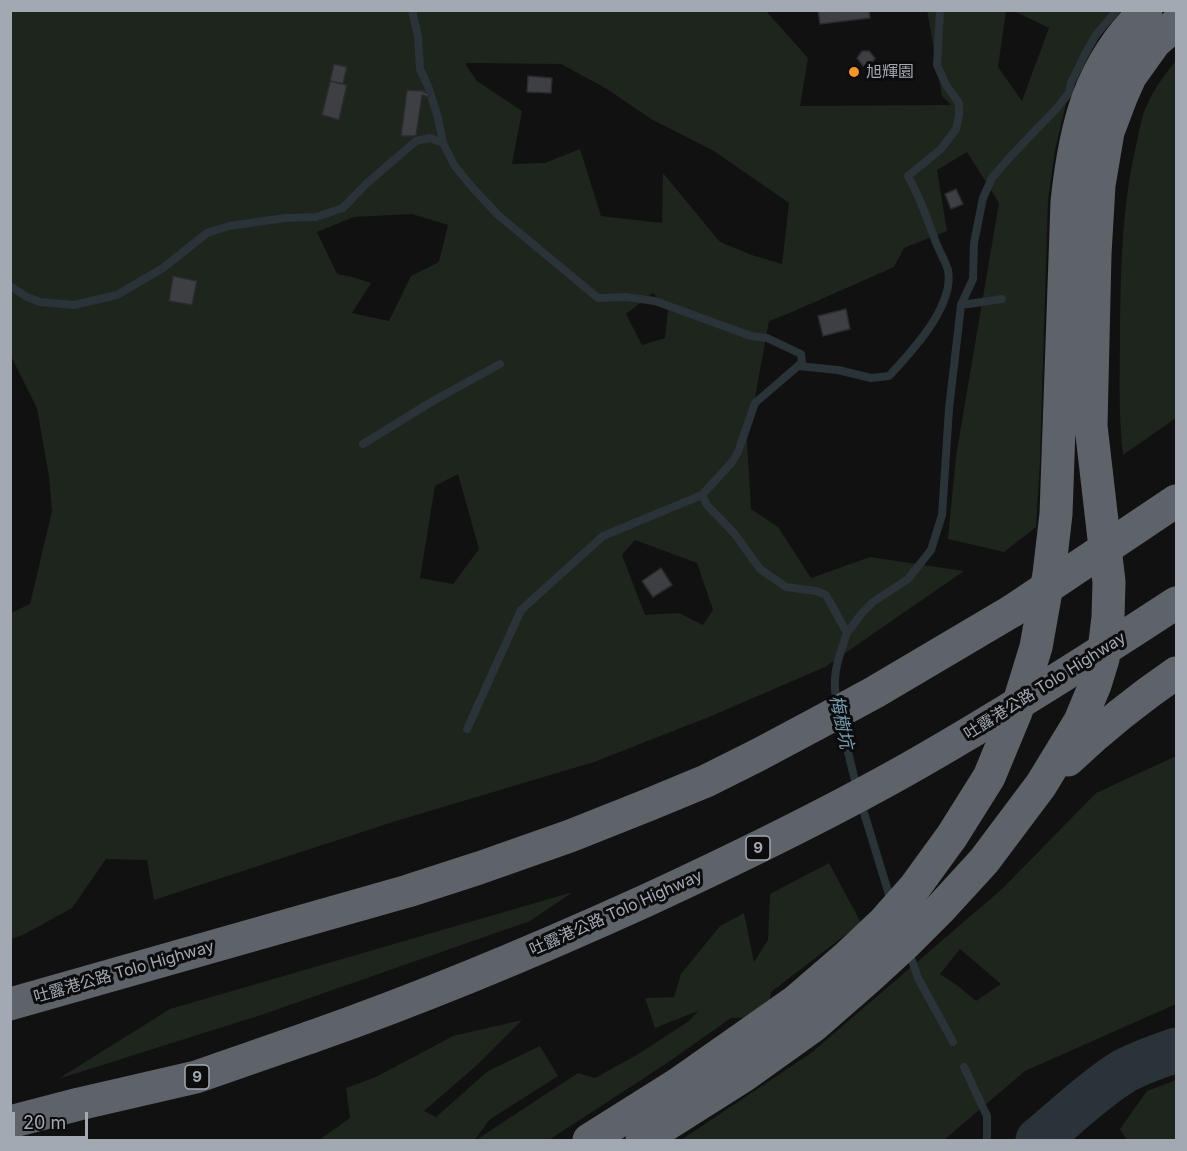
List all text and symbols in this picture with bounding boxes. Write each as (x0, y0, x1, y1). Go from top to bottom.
place label: 旭輝園 (866, 62, 914, 82)
marker: 旭輝園 (847, 65, 861, 79)
street label: 吐露港公路 Tolo Highway (961, 628, 1129, 744)
water label: 梅樹坑 (825, 693, 857, 751)
road number: 9 (746, 836, 770, 860)
street label: 吐露港公路 Tolo Highway (527, 866, 705, 960)
street label: 吐露港公路 Tolo Highway (31, 937, 217, 1007)
road number: 9 (185, 1065, 209, 1089)
scale bar (15, 1100, 92, 1138)
text: 20 m (23, 1112, 66, 1133)

